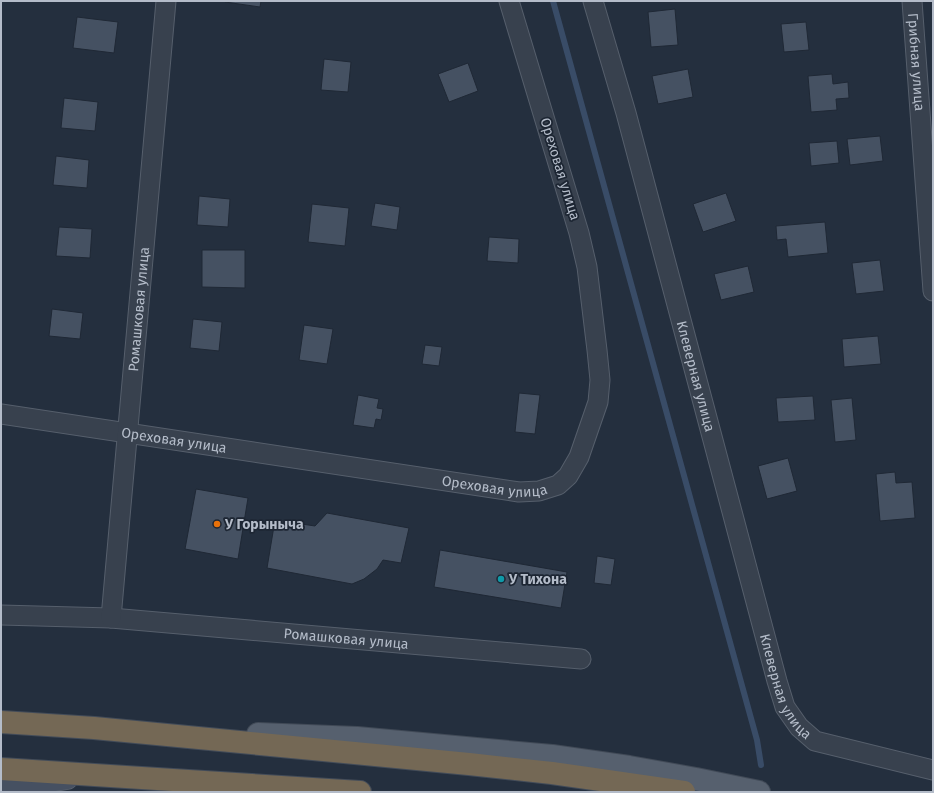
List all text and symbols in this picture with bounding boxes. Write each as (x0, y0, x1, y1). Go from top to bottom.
street label: Грибная улица (904, 12, 928, 112)
street label: Ореховая улица (536, 116, 584, 222)
street label: Ромашковая улица (124, 246, 153, 372)
street label: Клеверная улица (673, 319, 719, 433)
street label: Ореховая улица (120, 424, 228, 456)
street label: Ореховая улица (441, 472, 549, 501)
place label: У Горыныча (224, 516, 304, 533)
marker: У Горыныча (212, 519, 222, 529)
place label: У Тихона (508, 571, 567, 588)
marker: У Тихона (496, 574, 506, 584)
street label: Ромашковая улица (283, 625, 409, 652)
street label: Клеверная улица (756, 632, 815, 743)

